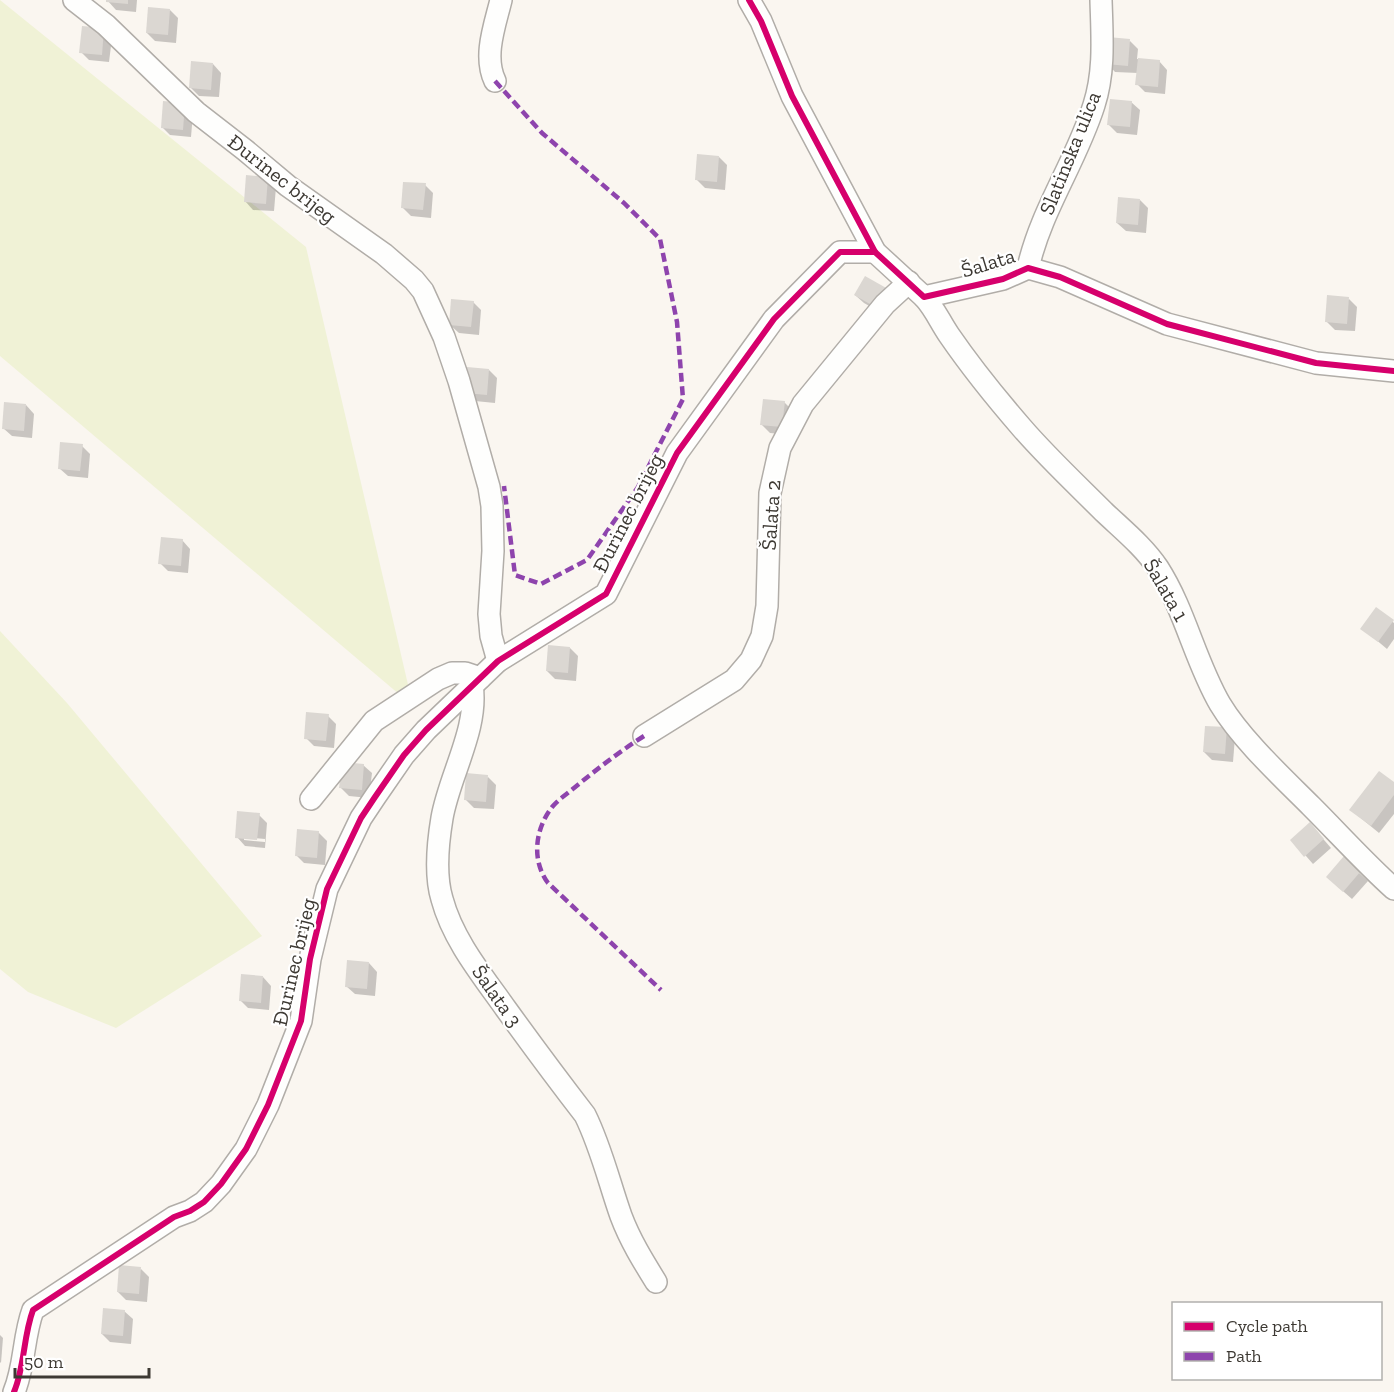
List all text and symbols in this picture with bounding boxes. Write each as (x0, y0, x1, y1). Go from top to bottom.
street label: Slatinska ulica (1033, 88, 1106, 218)
street label: Đurinec brijeg (223, 129, 342, 230)
street label: Šalata (958, 243, 1018, 283)
street label: Đurinec brijeg (587, 449, 669, 577)
street label: Šalata 2 (756, 479, 785, 551)
street label: Šalata 1 (1139, 554, 1194, 625)
street label: Đurinec brijeg (267, 895, 321, 1028)
street label: Šalata 3 (467, 960, 528, 1032)
legend (1172, 1302, 1382, 1380)
text: Cycle path (1226, 1315, 1308, 1337)
scale bar (15, 1341, 148, 1379)
text: Path (1226, 1345, 1262, 1367)
text: 50 m (24, 1351, 64, 1373)

